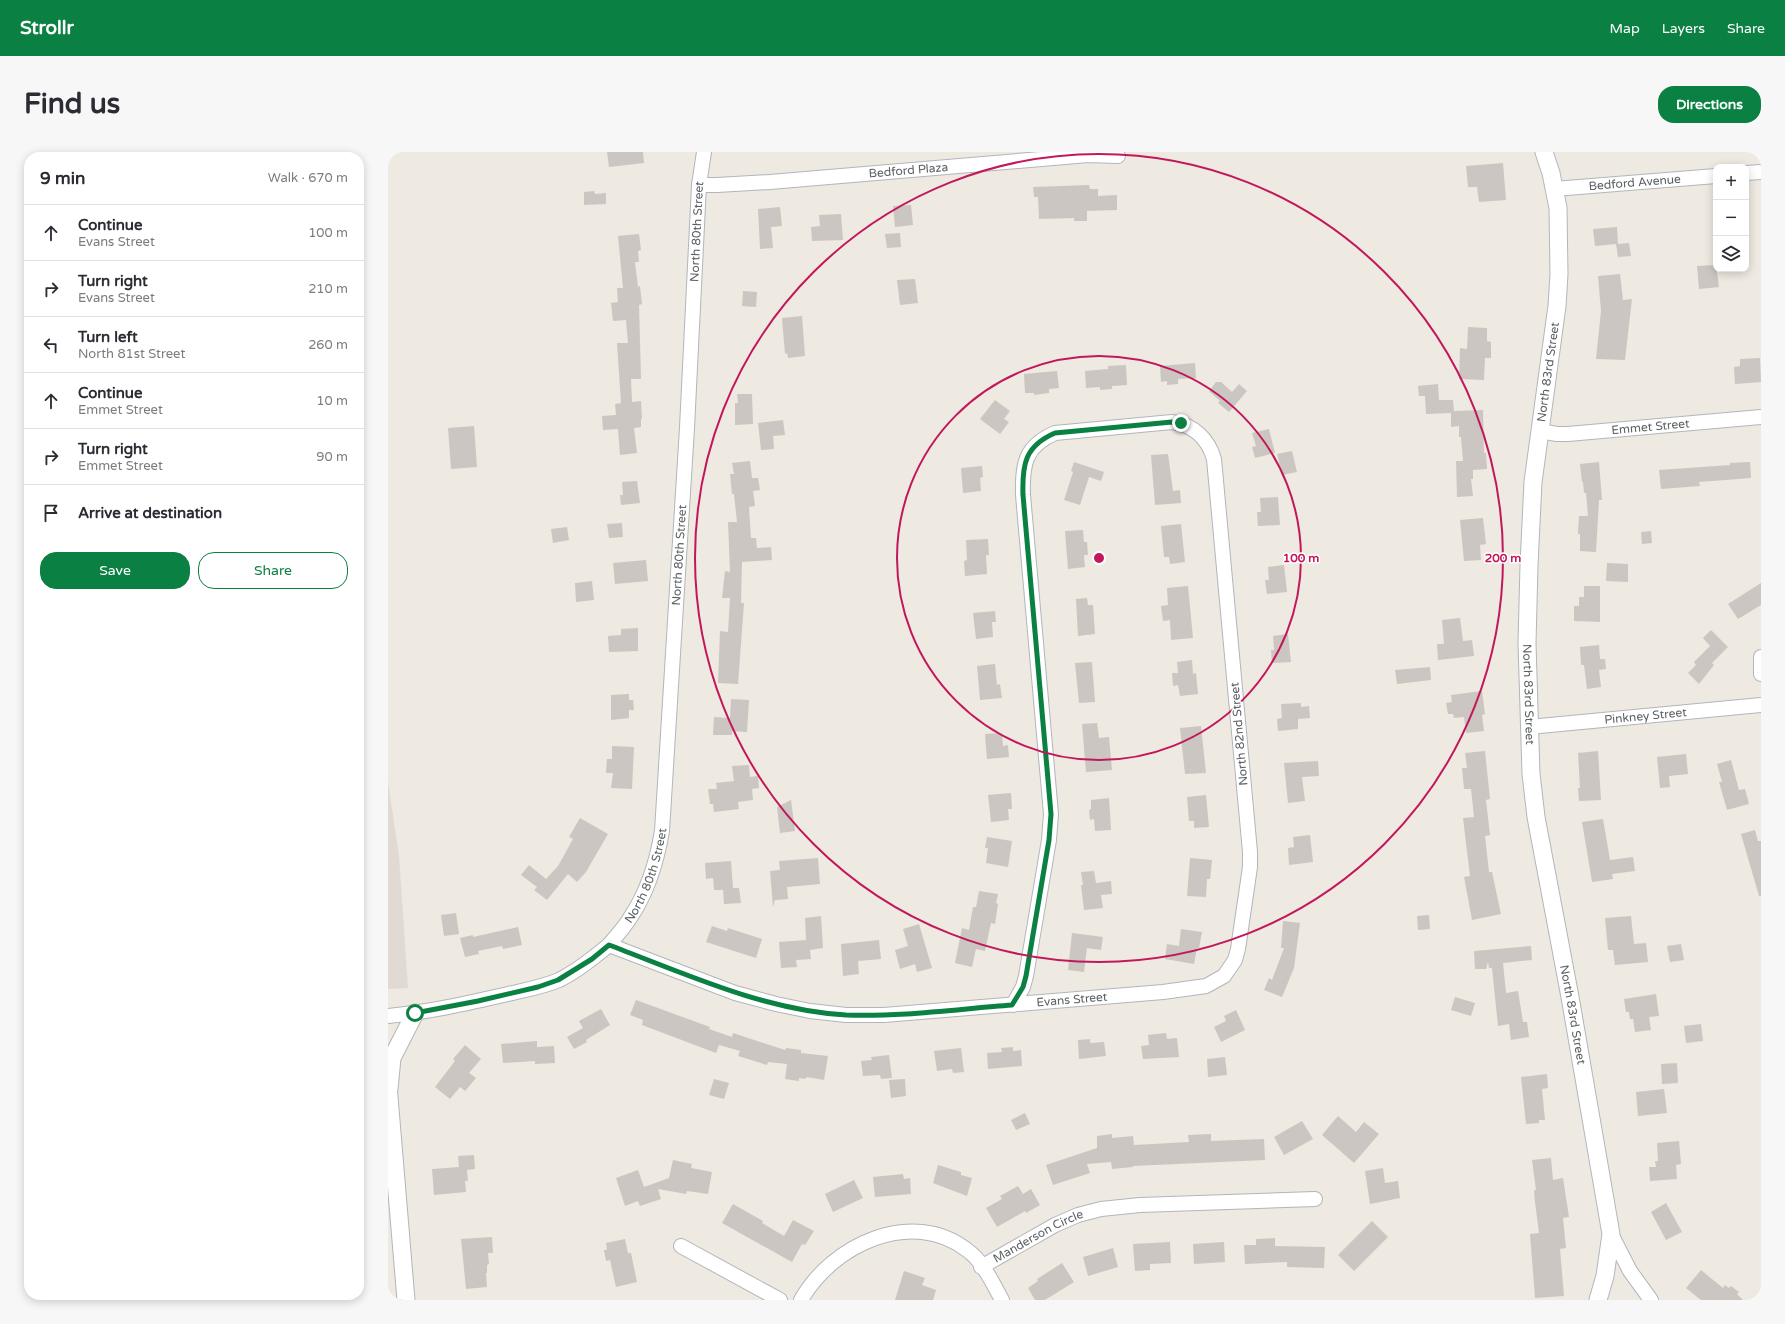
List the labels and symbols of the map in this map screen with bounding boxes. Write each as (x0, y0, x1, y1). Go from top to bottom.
street label: Bedford Plaza (868, 160, 949, 181)
street label: Bedford Avenue (1588, 172, 1682, 193)
street label: North 80th Street (687, 180, 707, 282)
street label: North 83rd Street (1534, 321, 1562, 423)
route end (1172, 414, 1190, 432)
street label: Emmet Street (1611, 416, 1691, 437)
street label: North 80th Street (669, 504, 689, 606)
centre of rings (1092, 551, 1106, 565)
text: 100 m (1283, 551, 1319, 565)
text: 200 m (1485, 551, 1521, 565)
street label: North 83rd Street (1520, 644, 1537, 745)
street label: North 82nd Street (1227, 681, 1250, 786)
street label: Pinkney Street (1604, 705, 1688, 727)
street label: North 80th Street (622, 827, 669, 926)
street label: North 83rd Street (1557, 964, 1589, 1066)
street label: Evans Street (1036, 990, 1108, 1009)
route start (406, 1004, 424, 1022)
street label: Manderson Circle (991, 1207, 1085, 1266)

